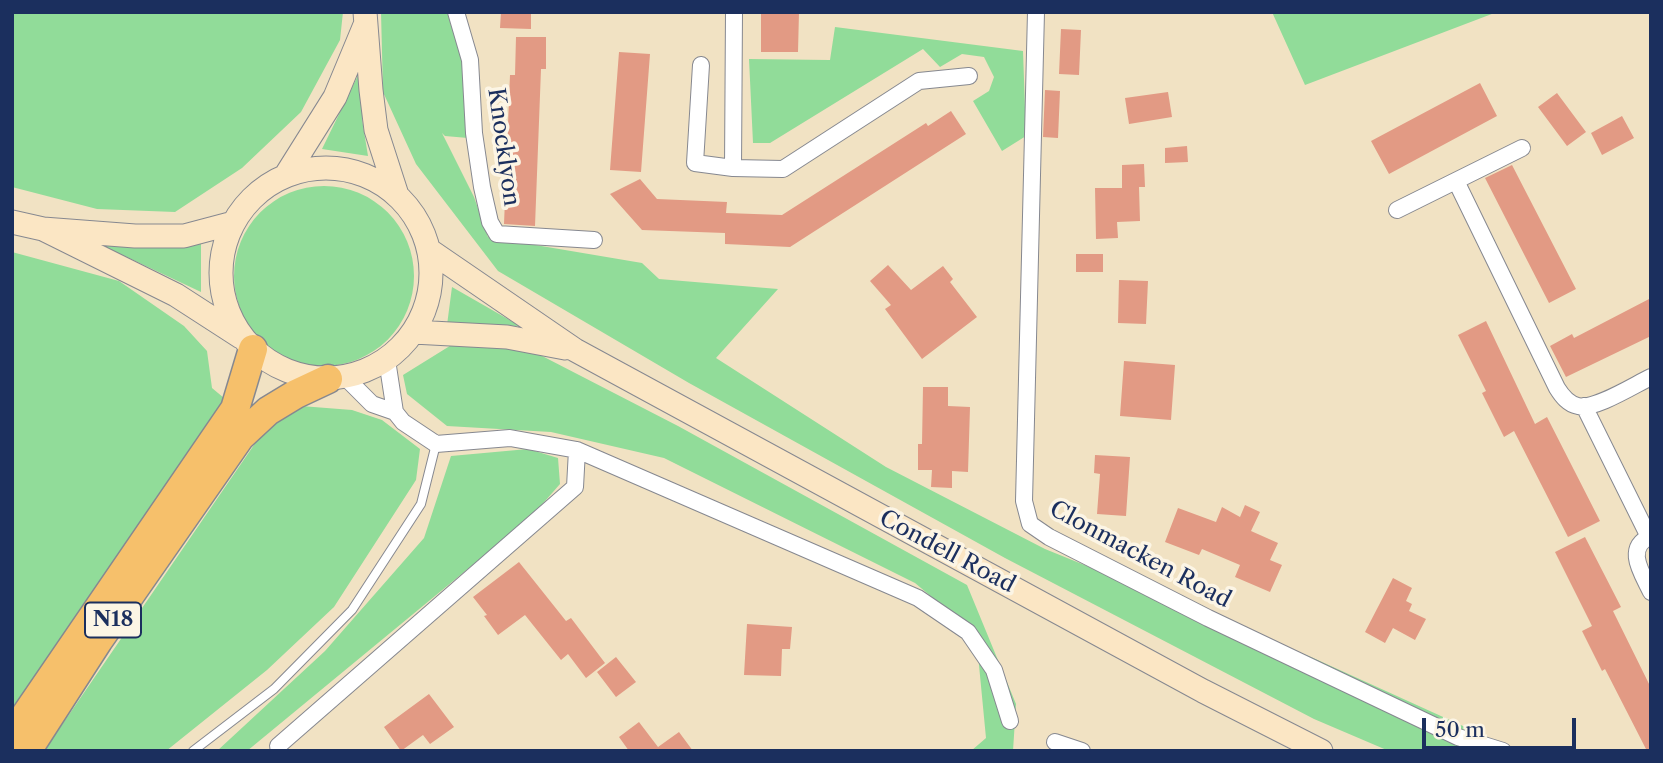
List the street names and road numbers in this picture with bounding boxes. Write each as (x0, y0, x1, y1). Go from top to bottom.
street label: Knocklyon (481, 86, 525, 208)
street label: Clonmacken Road (1045, 496, 1235, 614)
street label: Condell Road (874, 505, 1020, 599)
road number: N18 (85, 602, 141, 638)

